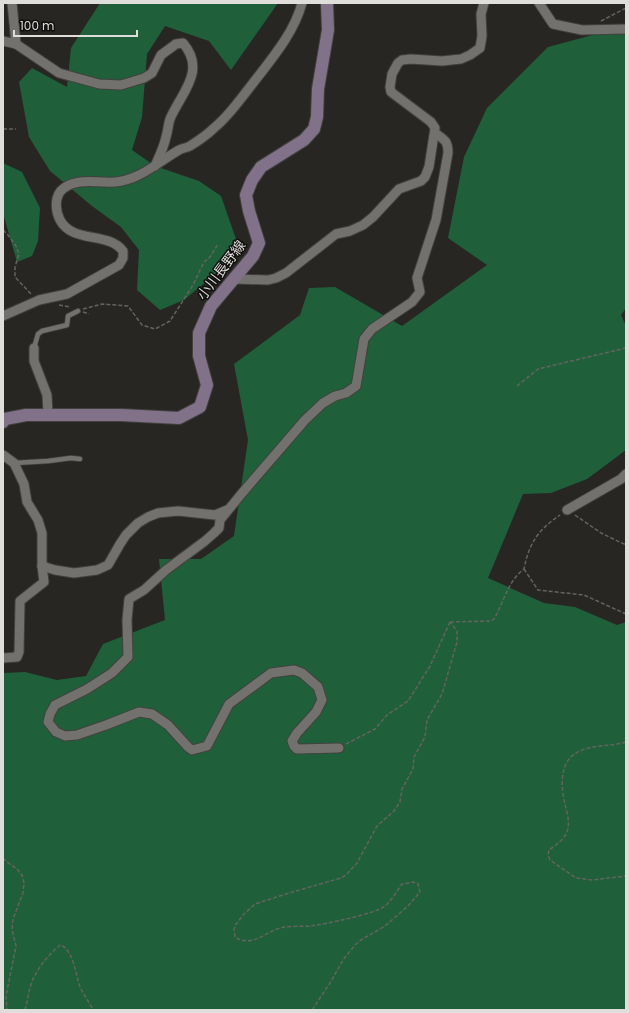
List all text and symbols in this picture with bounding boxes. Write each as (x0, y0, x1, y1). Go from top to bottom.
scale bar (14, 12, 137, 38)
text: 100 m (20, 17, 54, 34)
street label: 小川長野線 (192, 236, 250, 304)

